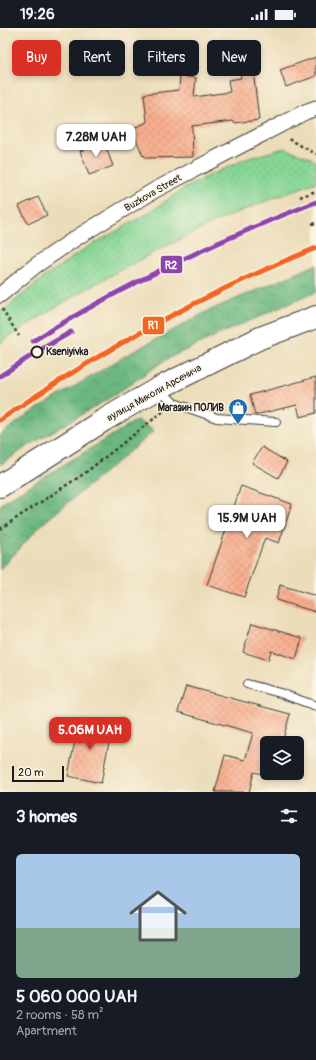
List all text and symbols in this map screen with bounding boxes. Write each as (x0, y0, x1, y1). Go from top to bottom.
text: 19:26 (20, 5, 55, 24)
chip: Buy (12, 40, 61, 76)
chip: Rent (69, 40, 125, 76)
chip: Filters (133, 40, 199, 76)
chip: New (207, 40, 261, 76)
pin: 7.28M UAH (50, 124, 142, 158)
text: 7.28M UAH (66, 129, 127, 145)
street label: Buzkova Street (122, 171, 184, 214)
line badge: R2 (160, 255, 183, 274)
text: R2 (165, 259, 177, 272)
line badge: R1 (142, 316, 165, 335)
text: R1 (148, 319, 158, 332)
marker: Kseniyivka (30, 345, 44, 359)
place label: Kseniyivka (46, 346, 89, 358)
street label: вулиця Миколи Арсенича (105, 362, 204, 424)
shop icon: Магазин ПОЛИВ (227, 397, 249, 425)
place label: Магазин ПОЛИВ (158, 402, 224, 414)
pin: 15.9M UAH (201, 505, 293, 539)
text: 15.9M UAH (217, 510, 277, 526)
pin: 5.06M UAH (44, 717, 136, 751)
text: 5.06M UAH (58, 722, 122, 738)
map controls (260, 736, 304, 780)
button: layers (260, 736, 304, 780)
scale bar (12, 764, 64, 783)
text: 20 m (18, 766, 44, 779)
icon: filters (278, 805, 300, 827)
text: 3 homes (16, 806, 77, 827)
icon: home (122, 880, 194, 952)
text: 5 060 000 UAH (16, 986, 137, 1007)
text: 2 rooms · 58 m² (16, 1007, 103, 1023)
text: Apartment (16, 1023, 77, 1039)

